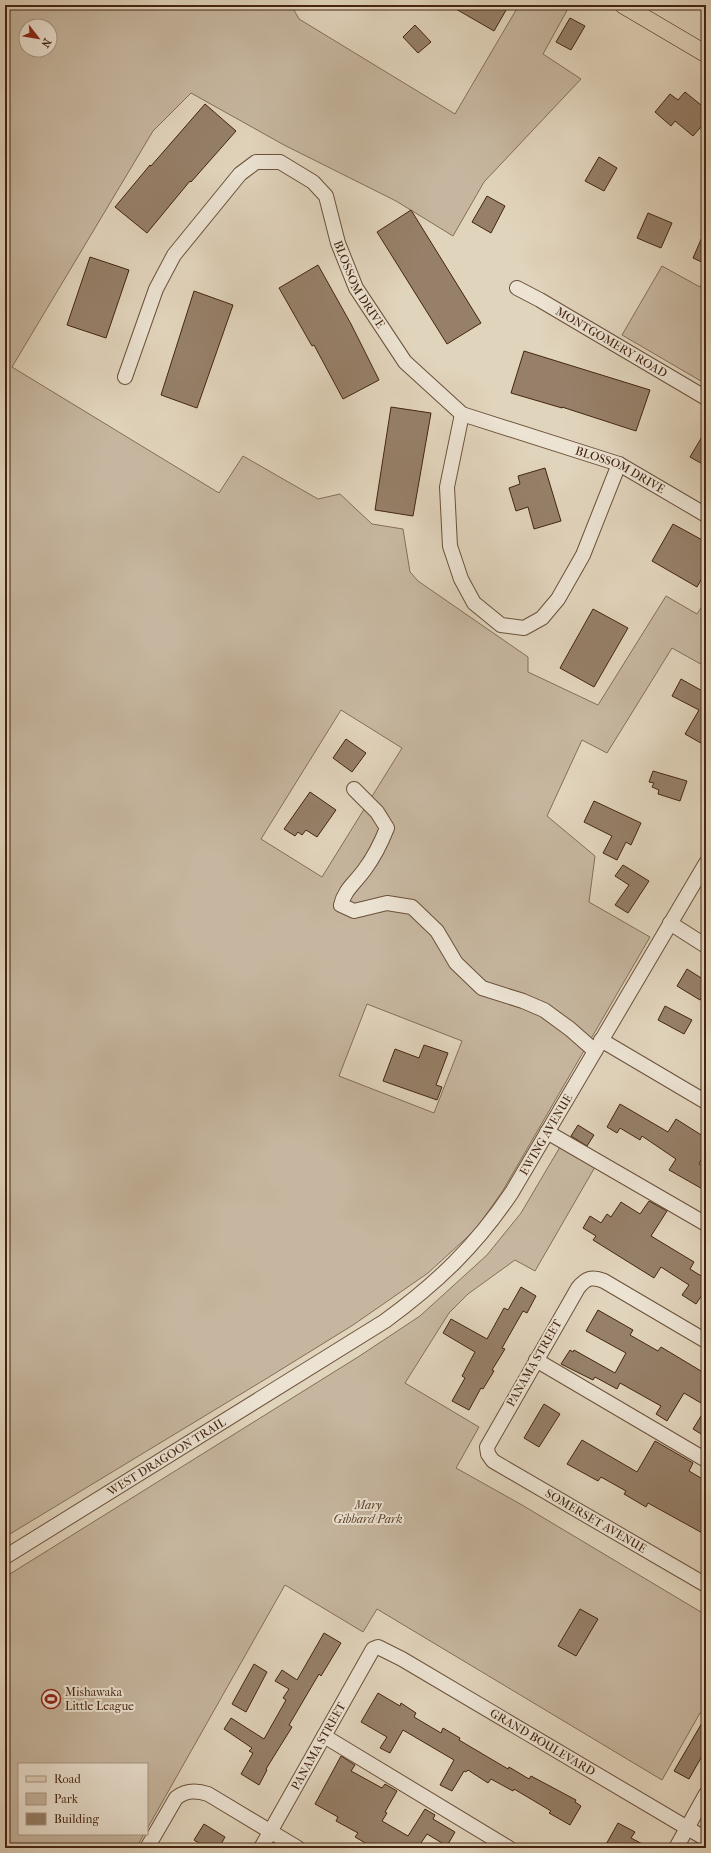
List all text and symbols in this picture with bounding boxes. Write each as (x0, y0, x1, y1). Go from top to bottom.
north arrow (18, 18, 58, 58)
text: N (38, 36, 54, 50)
street label: BLOSSOM DRIVE (331, 238, 388, 331)
street label: MONTGOMERY ROAD (553, 304, 670, 381)
street label: BLOSSOM DRIVE (574, 444, 667, 496)
street label: EWING AVENUE (516, 1091, 575, 1178)
street label: PANAMA STREET (503, 1316, 565, 1409)
street label: WEST DRAGOON TRAIL (104, 1414, 229, 1499)
street label: SOMERSET AVENUE (543, 1486, 649, 1556)
park label: Mary Gibbard Park (333, 1498, 403, 1526)
place label: Mishawaka Little League (65, 1685, 134, 1713)
sports icon: Mishawaka Little League (40, 1688, 62, 1710)
street label: PANAMA STREET (288, 1699, 349, 1792)
street label: GRAND BOULEVARD (488, 1706, 598, 1779)
legend (18, 1763, 148, 1835)
text: Road (54, 1772, 81, 1786)
text: Park (54, 1792, 79, 1806)
text: Building (54, 1812, 99, 1826)

